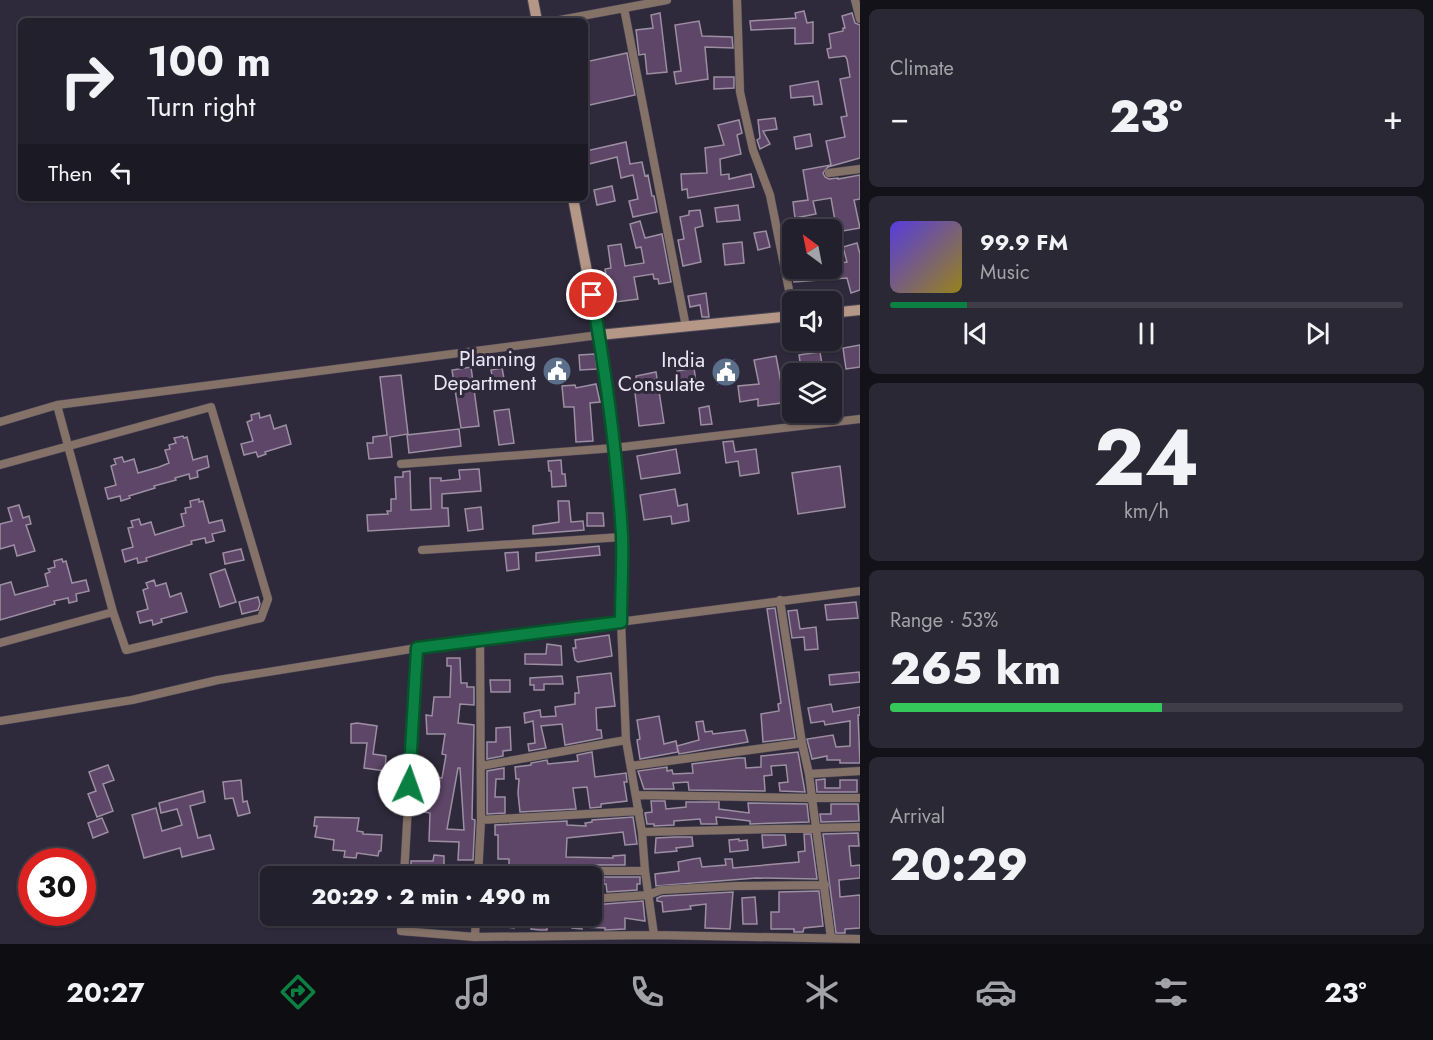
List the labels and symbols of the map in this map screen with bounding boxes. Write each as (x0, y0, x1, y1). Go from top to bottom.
north arrow (782, 219, 842, 279)
pin (566, 269, 617, 320)
place label: Planning Department (433, 344, 536, 398)
place label: India Consulate (618, 345, 705, 399)
public building icon: Planning Department (541, 355, 573, 387)
public building icon: India Consulate (710, 356, 742, 388)
position arrow (377, 753, 441, 817)
speed limit sign: 30 (18, 848, 96, 926)

